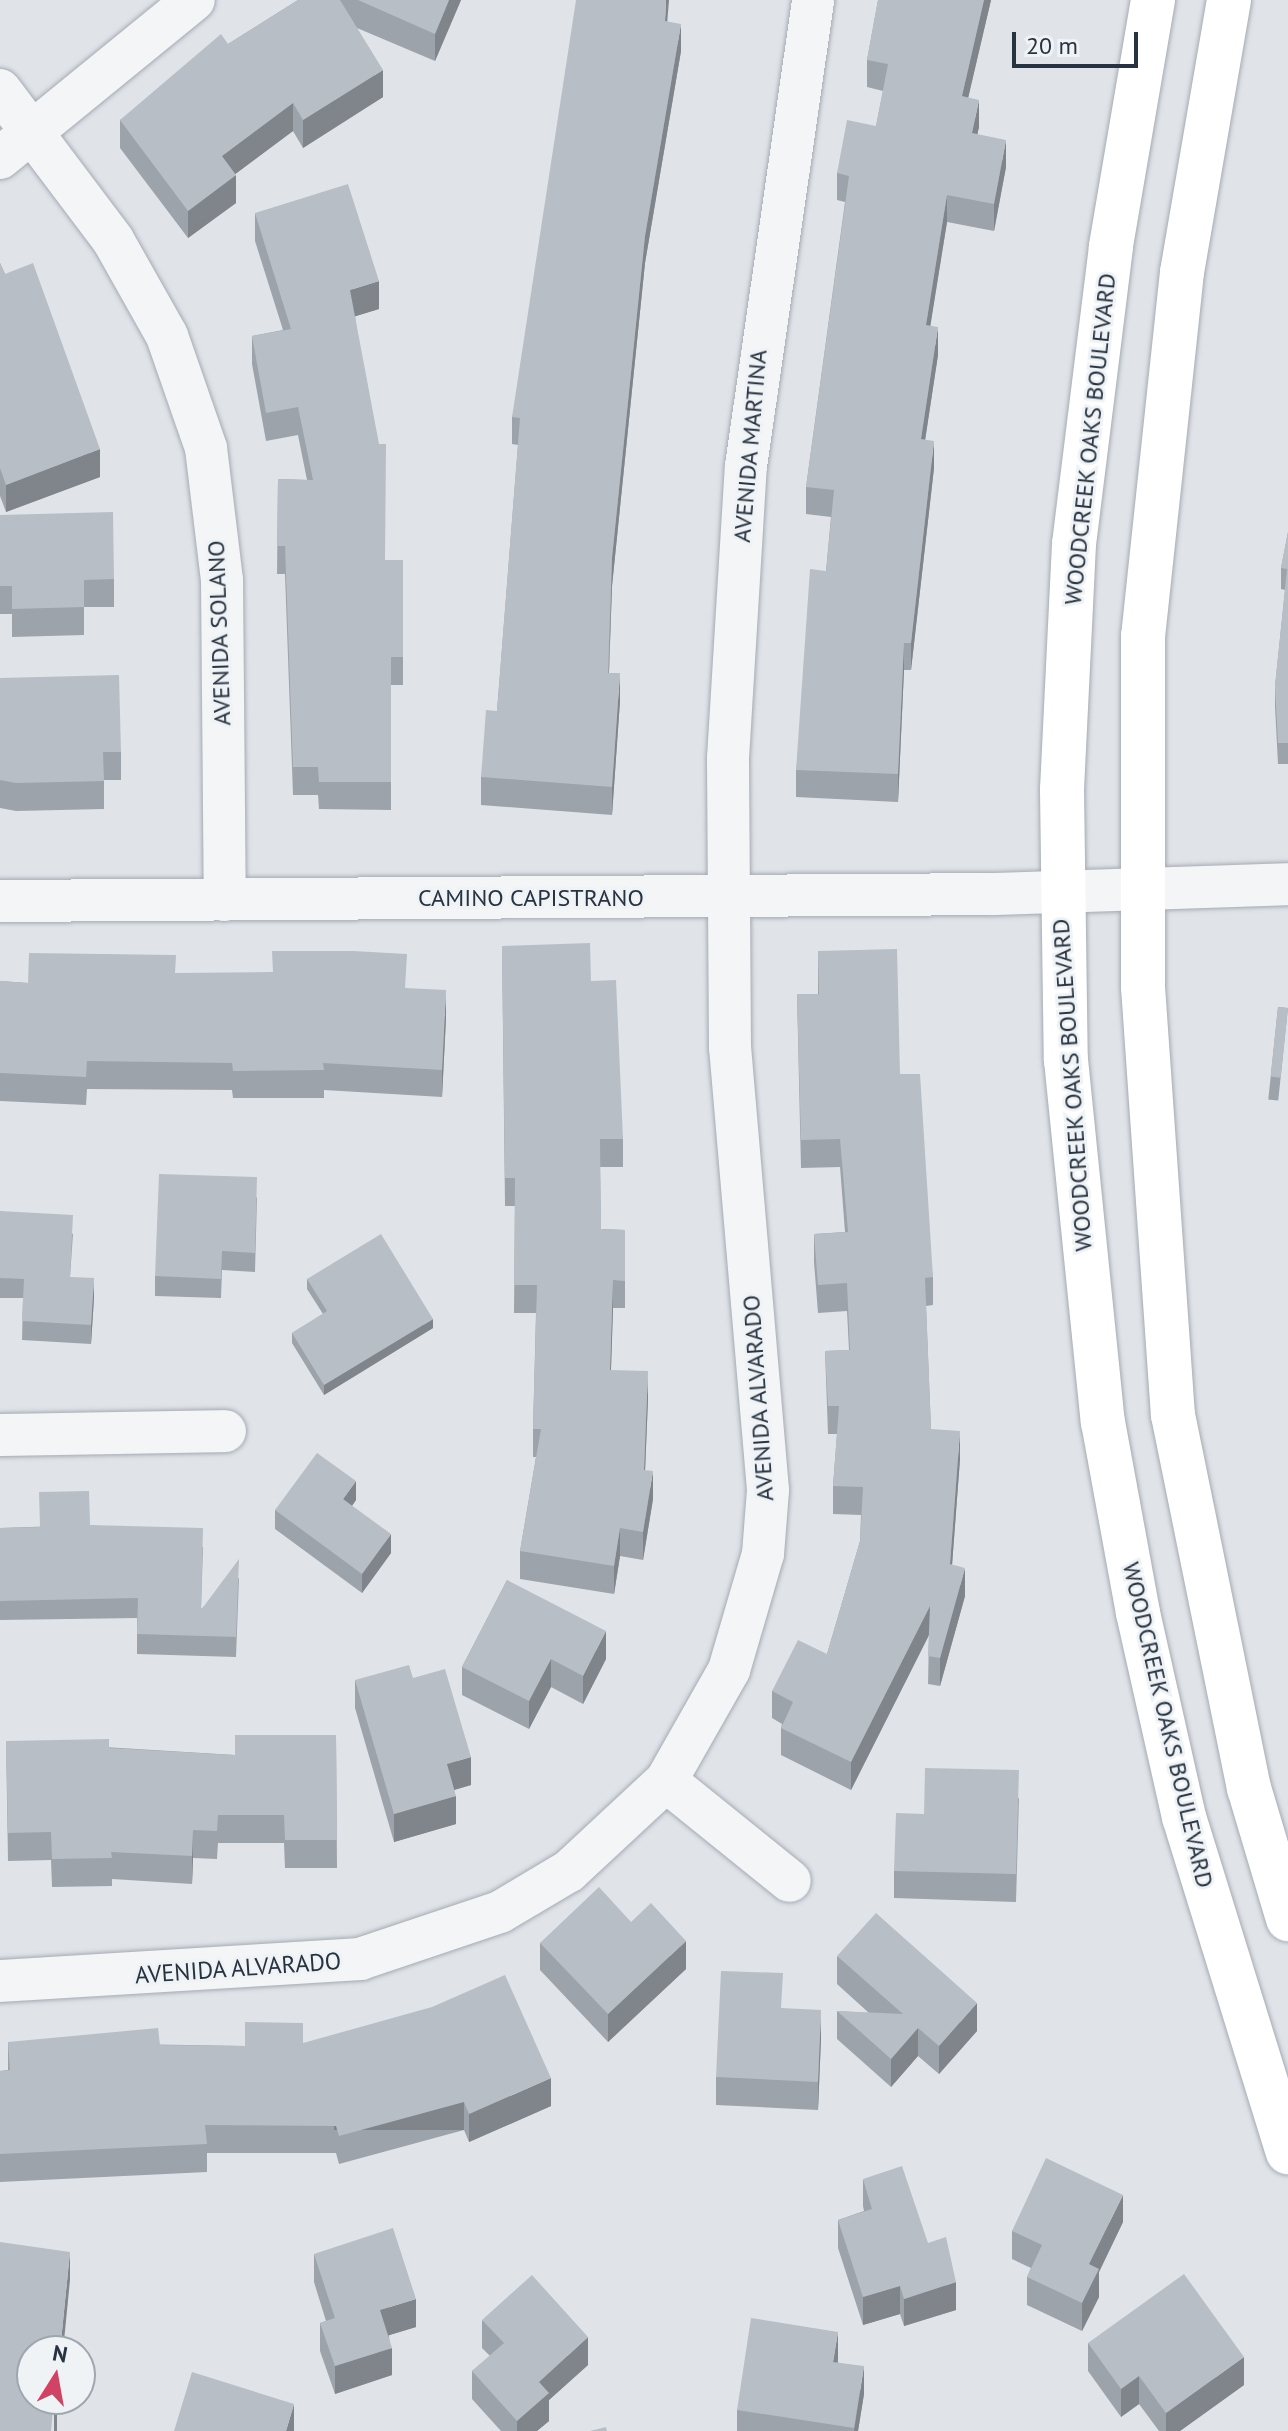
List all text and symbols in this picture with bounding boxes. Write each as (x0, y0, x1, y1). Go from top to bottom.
scale bar (1016, 16, 1142, 66)
text: 20 m (1026, 30, 1078, 61)
street label: WOODCREEK OAKS BOULEVARD (1058, 271, 1122, 607)
street label: AVENIDA MARTINA (727, 348, 773, 544)
street label: AVENIDA SOLANO (201, 539, 237, 727)
street label: CAMINO CAPISTRANO (418, 884, 644, 912)
street label: WOODCREEK OAKS BOULEVARD (1046, 917, 1098, 1253)
street label: AVENIDA ALVARADO (736, 1293, 780, 1503)
street label: WOODCREEK OAKS BOULEVARD (1116, 1559, 1220, 1891)
street label: AVENIDA ALVARADO (133, 1946, 343, 1990)
north arrow (16, 2335, 96, 2415)
text: N (50, 2338, 70, 2369)

